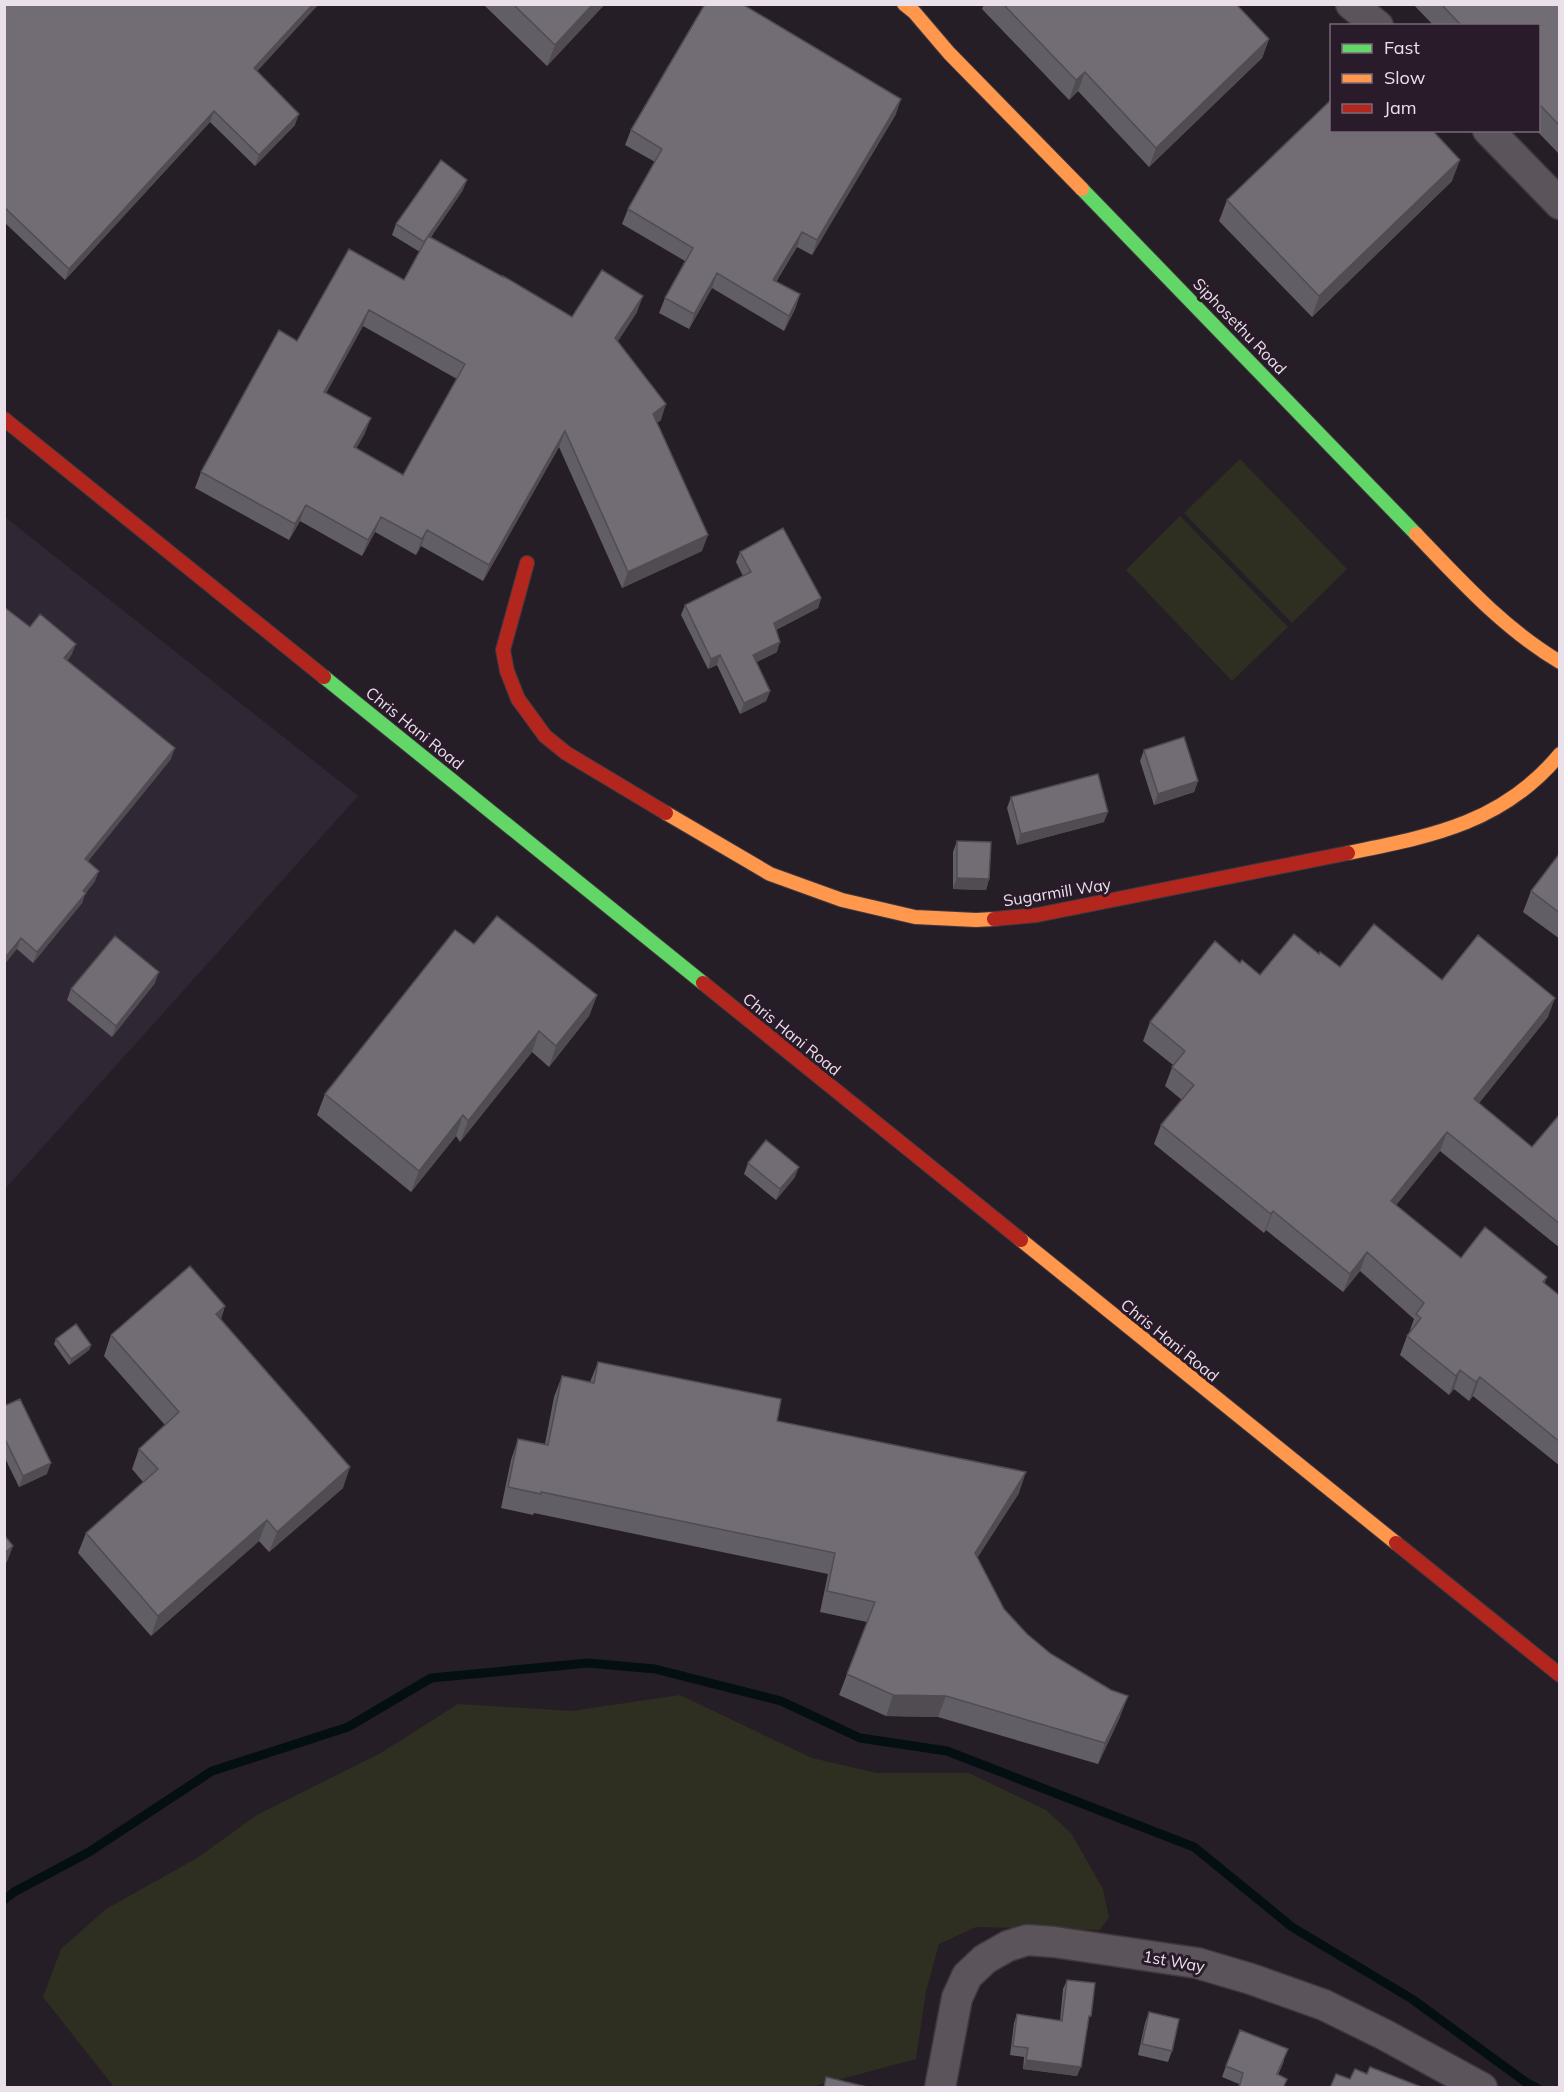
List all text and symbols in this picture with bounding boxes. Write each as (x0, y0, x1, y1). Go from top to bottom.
legend (1330, 24, 1540, 132)
text: Fast (1384, 36, 1420, 59)
text: Slow (1384, 66, 1426, 89)
text: Jam (1384, 96, 1417, 119)
street label: Siphosethu Road (1189, 274, 1291, 378)
street label: Chris Hani Road (362, 682, 468, 774)
street label: Sugarmill Way (1002, 874, 1113, 910)
street label: Chris Hani Road (739, 988, 845, 1080)
street label: Chris Hani Road (1117, 1294, 1223, 1386)
street label: 1st Way (1142, 1946, 1207, 1976)

